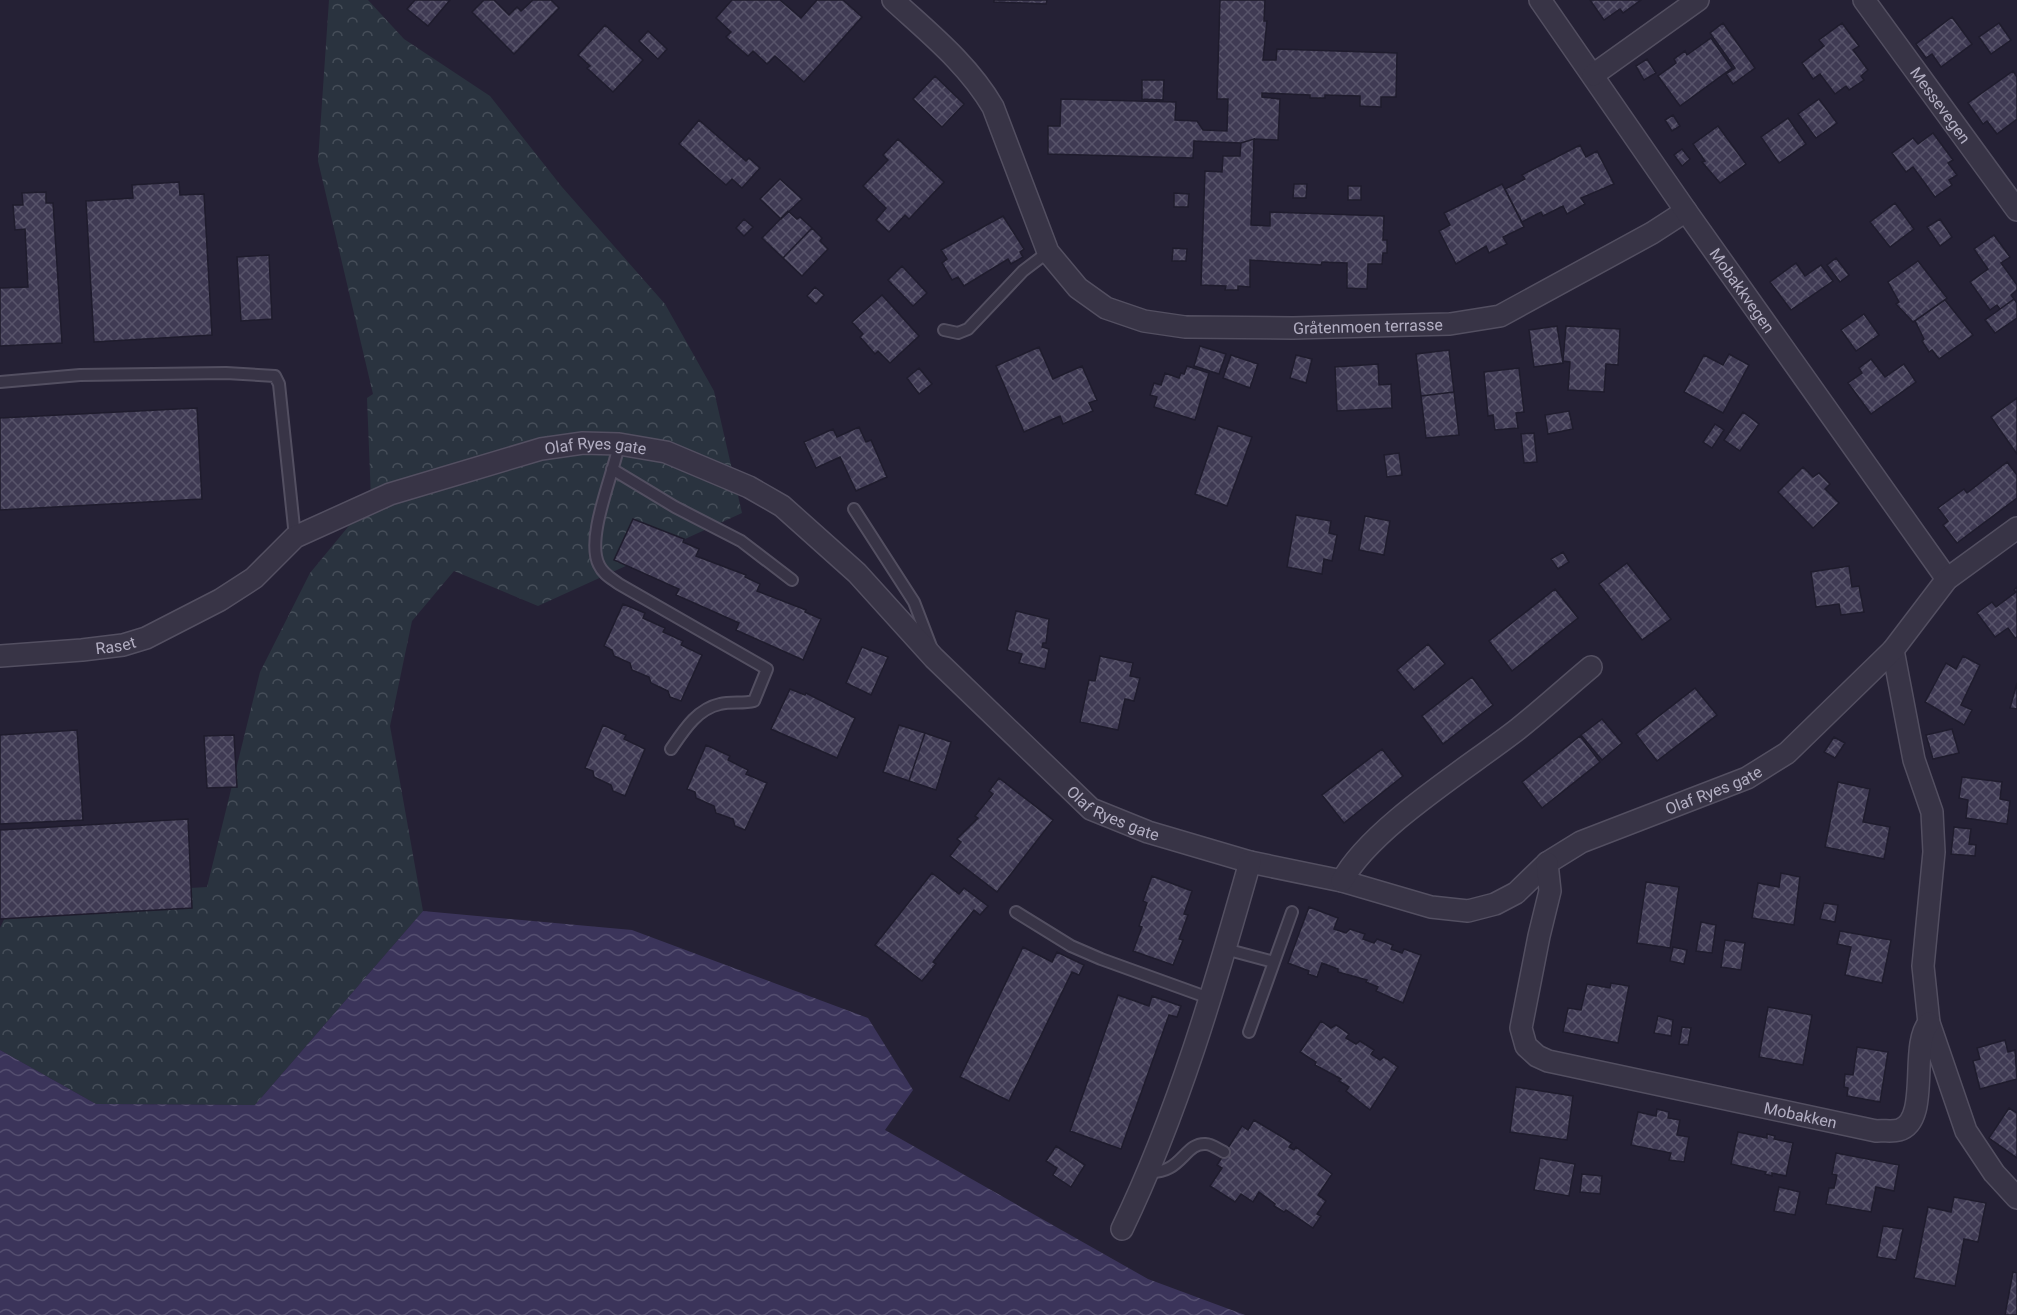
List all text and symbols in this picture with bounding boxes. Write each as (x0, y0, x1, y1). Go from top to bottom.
street label: Messevegen (1906, 63, 1974, 147)
street label: Mobakkvegen (1705, 245, 1778, 337)
street label: Gråtenmoen terrasse (1293, 315, 1443, 338)
street label: Olaf Ryes gate (543, 433, 648, 459)
street label: Raset (94, 633, 138, 658)
street label: Olaf Ryes gate (1663, 762, 1766, 819)
street label: Olaf Ryes gate (1063, 782, 1161, 845)
street label: Mobakken (1762, 1098, 1839, 1132)

